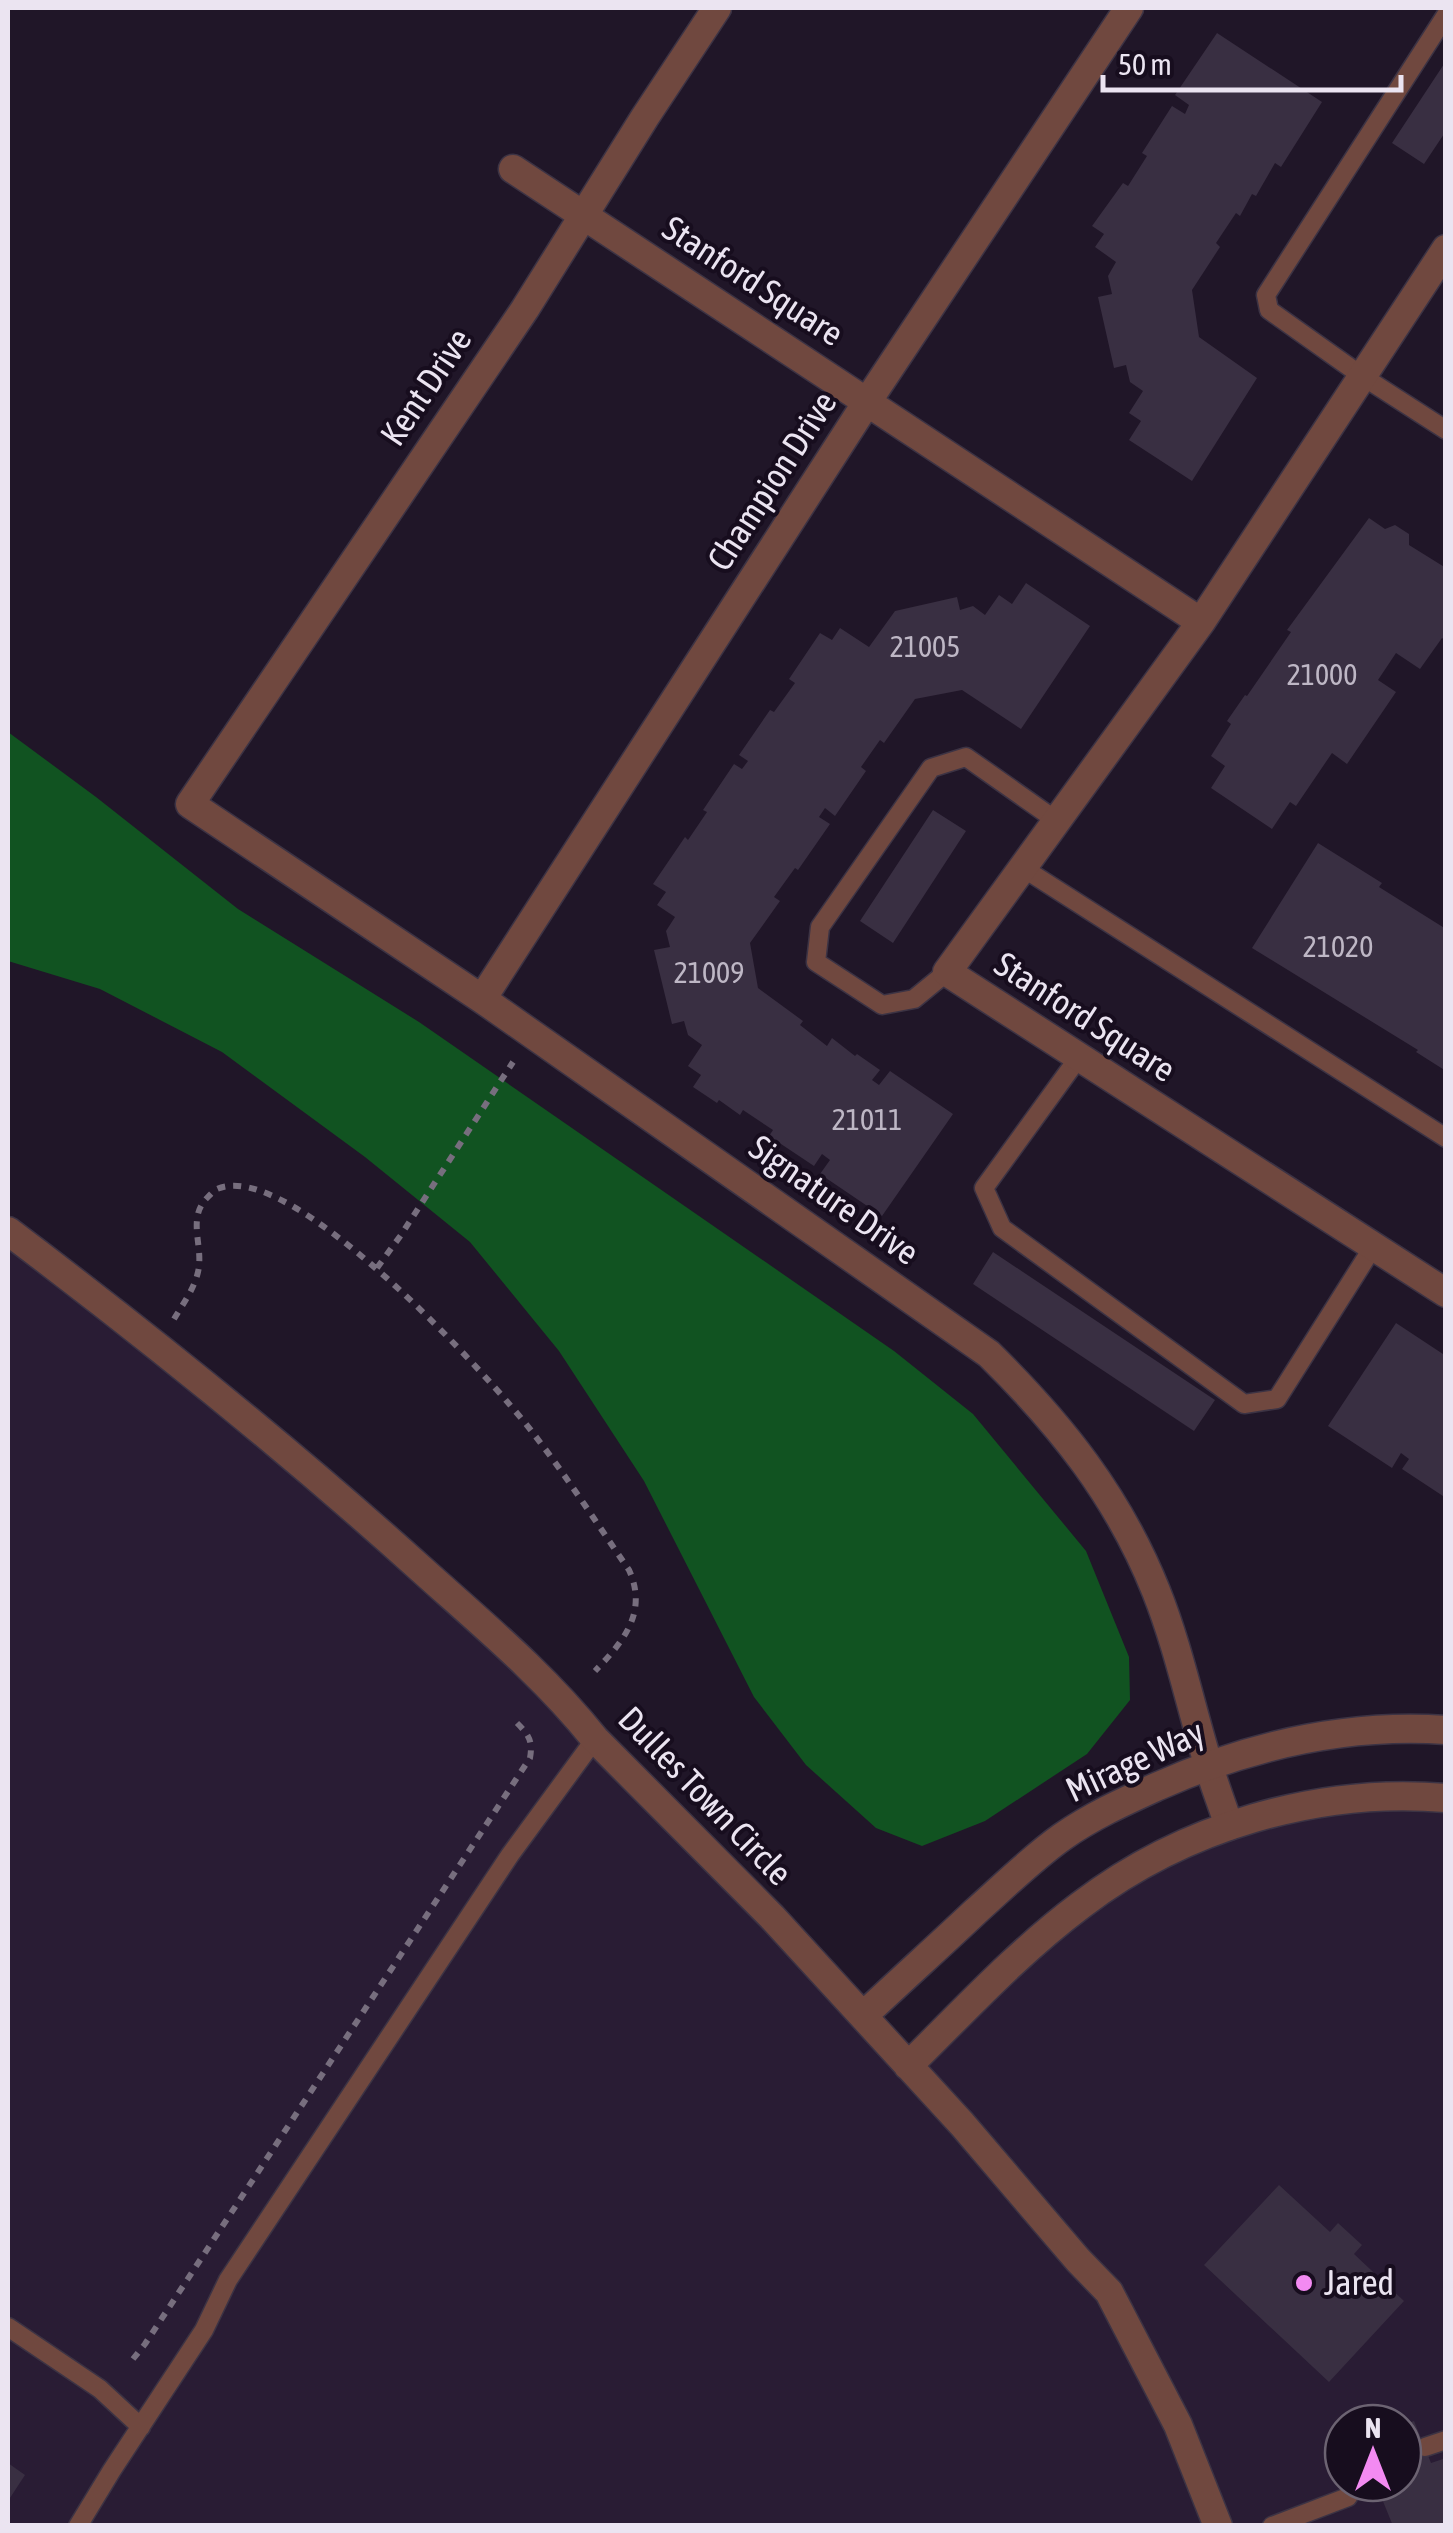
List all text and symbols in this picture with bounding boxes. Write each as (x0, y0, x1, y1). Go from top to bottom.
scale bar (1103, 30, 1400, 92)
text: 50 m (1118, 47, 1172, 81)
street label: Stanford Square (656, 207, 851, 353)
street label: Kent Drive (372, 320, 479, 452)
street label: Champion Drive (699, 384, 844, 577)
house number: 21005 (890, 629, 960, 663)
house number: 21000 (1287, 657, 1357, 691)
house number: 21020 (1303, 929, 1373, 963)
street label: Stanford Square (988, 943, 1183, 1089)
house number: 21009 (674, 955, 744, 989)
house number: 21011 (832, 1102, 902, 1136)
street label: Signature Drive (742, 1126, 927, 1272)
street label: Dulles Town Circle (611, 1698, 801, 1893)
street label: Mirage Way (1059, 1711, 1210, 1809)
place label: Jared (1324, 2262, 1394, 2302)
marker: Jared (1293, 2272, 1315, 2294)
north arrow (1323, 2403, 1423, 2503)
text: N (1365, 2412, 1381, 2444)

